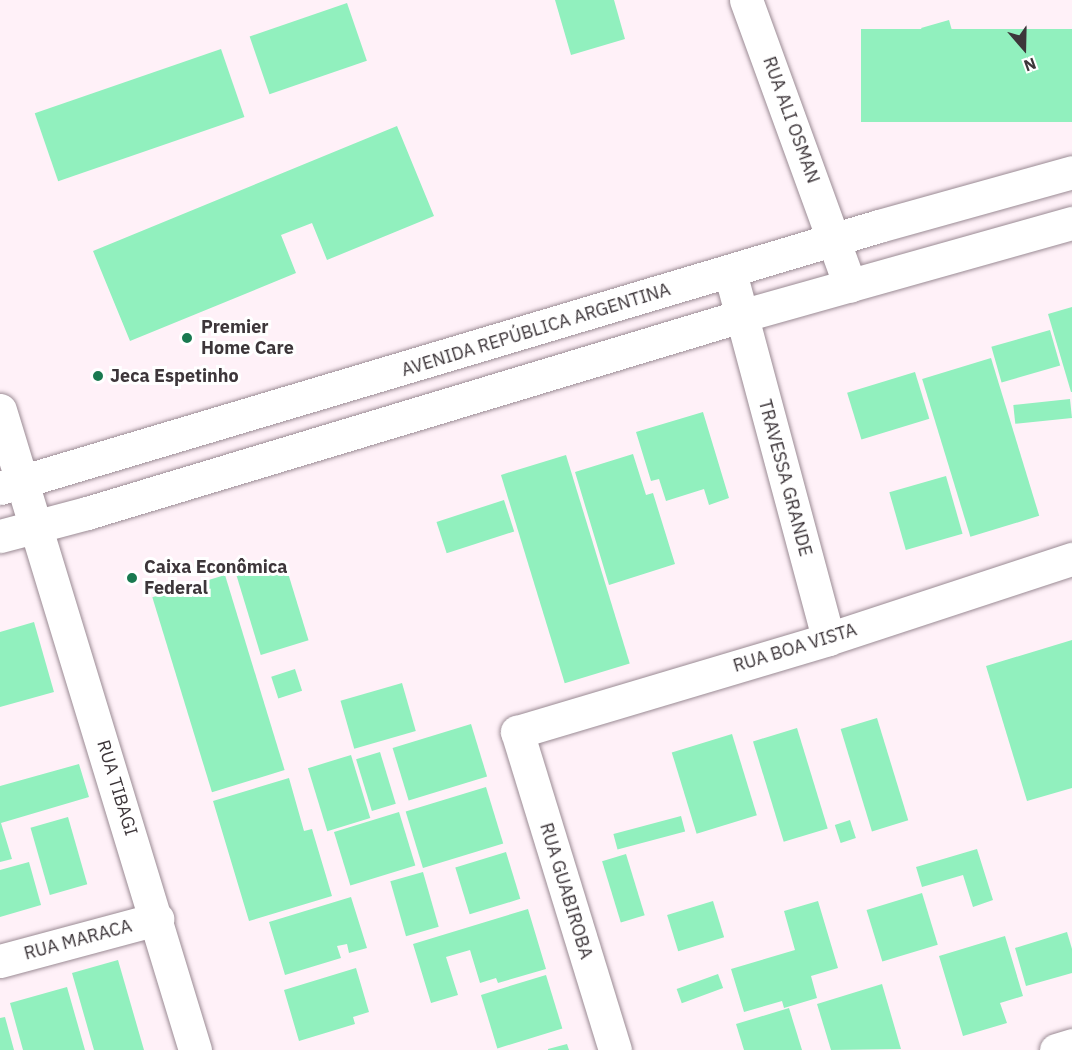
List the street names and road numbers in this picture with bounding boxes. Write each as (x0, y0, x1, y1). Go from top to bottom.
street label: RUA ALI OSMAN (758, 54, 824, 186)
street label: AVENIDA REPÚBLICA ARGENTINA (399, 279, 673, 381)
street label: TRAVESSA GRANDE (754, 397, 816, 559)
street label: RUA BOA VISTA (731, 619, 859, 677)
street label: RUA TIBAGI (92, 738, 142, 838)
street label: RUA GUABIROBA (535, 820, 597, 962)
street label: RUA MARACA (22, 915, 134, 965)

